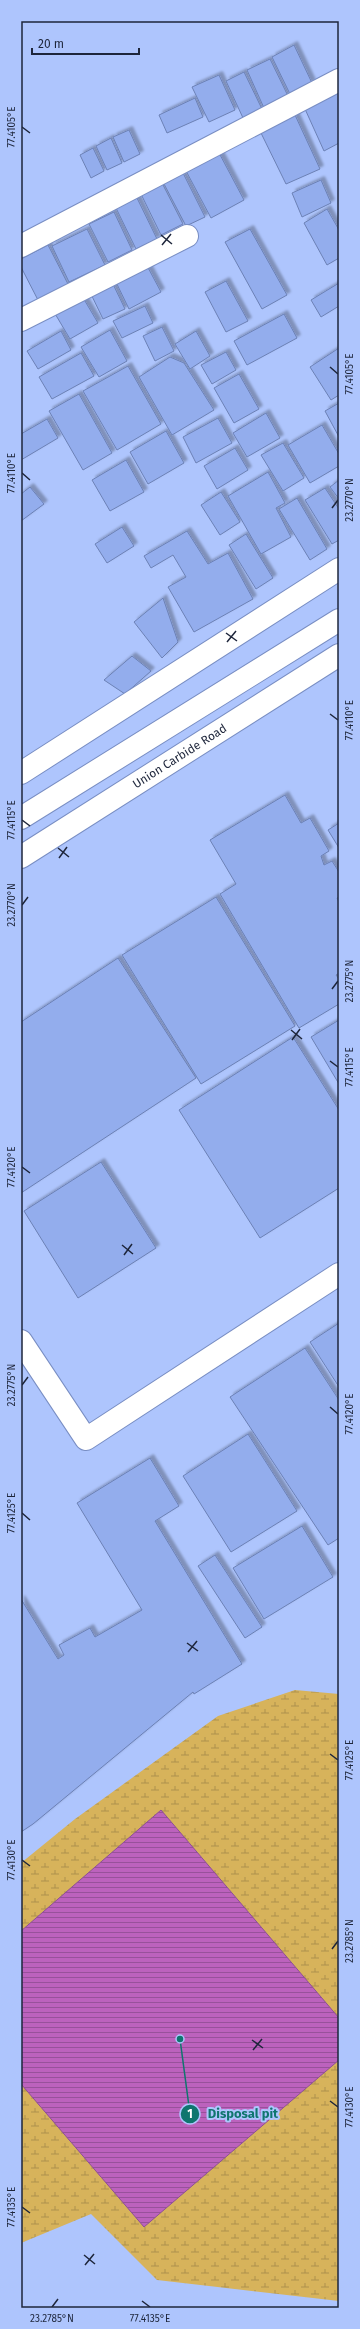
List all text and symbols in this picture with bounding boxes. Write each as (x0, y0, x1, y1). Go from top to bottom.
scale bar (32, 30, 139, 56)
text: 20 m (38, 37, 64, 51)
text: 77.4105°E (6, 106, 18, 148)
text: 77.4105°E (344, 353, 356, 395)
text: 77.4110°E (6, 453, 18, 493)
text: 23.2770°N (344, 478, 356, 522)
text: 77.4110°E (344, 700, 356, 740)
street label: Union Carbide Road (130, 721, 229, 791)
text: 77.4115°E (6, 800, 18, 840)
text: 23.2770°N (6, 883, 18, 927)
text: 23.2775°N (344, 960, 356, 1002)
text: 77.4115°E (344, 1047, 356, 1087)
text: 77.4120°E (6, 1146, 18, 1188)
text: 23.2775°N (6, 1364, 18, 1406)
text: 77.4120°E (344, 1393, 356, 1435)
text: 77.4125°E (6, 1493, 18, 1533)
text: 77.4125°E (344, 1740, 356, 1780)
text: 77.4130°E (6, 1839, 18, 1881)
text: 23.2785°N (344, 1919, 356, 1963)
text: 77.4130°E (344, 2086, 356, 2128)
callout: Disposal pit (180, 2101, 286, 2126)
text: Disposal pit (208, 2106, 279, 2121)
text: 1 (187, 2107, 193, 2121)
text: 77.4135°E (6, 2187, 18, 2227)
text: 23.2785°N (30, 2313, 74, 2325)
text: 77.4135°E (130, 2313, 170, 2325)

